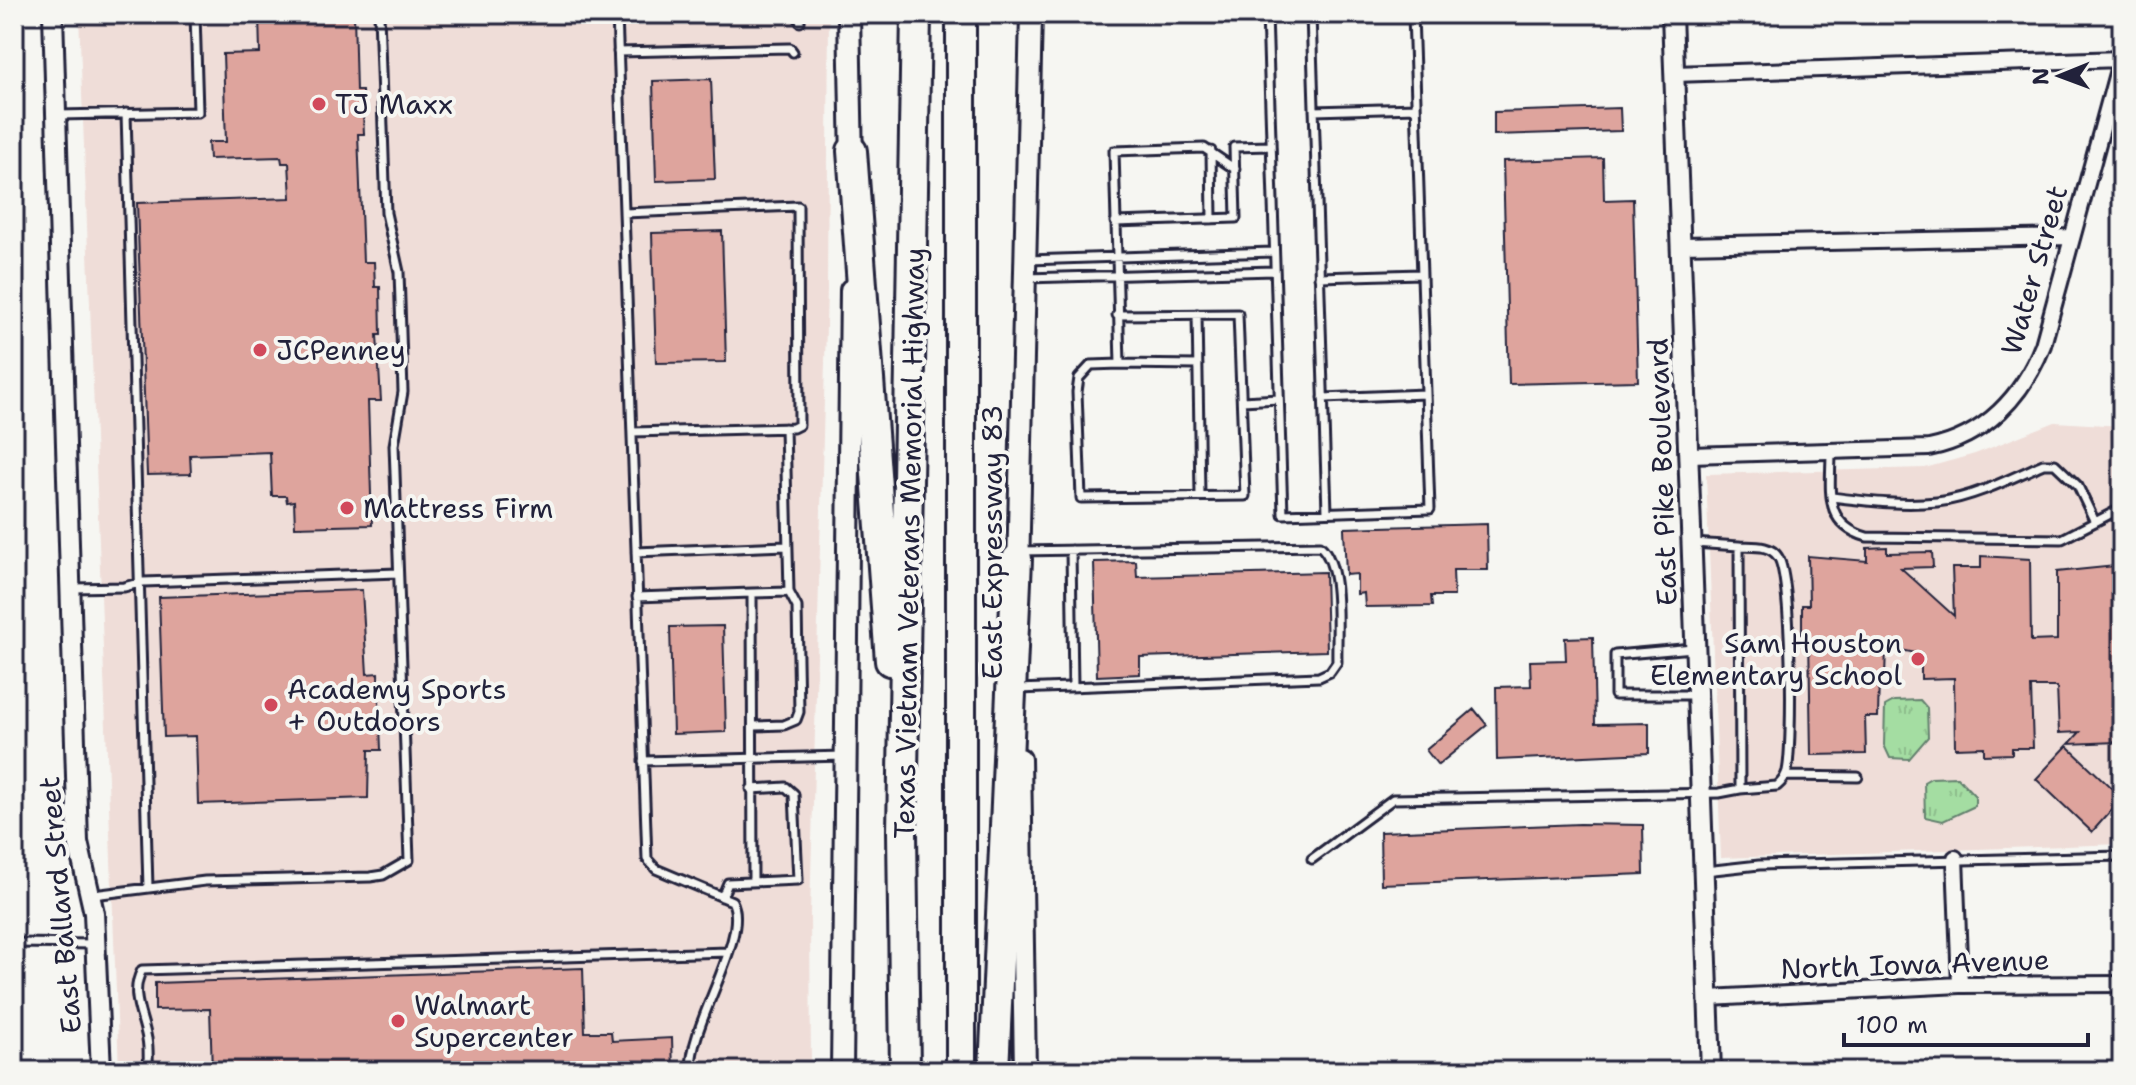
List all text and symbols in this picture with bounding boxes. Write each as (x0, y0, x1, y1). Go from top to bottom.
north arrow (2020, 36, 2100, 116)
text: N (2026, 67, 2055, 85)
place label: TJ Maxx (335, 85, 453, 123)
marker: TJ Maxx (310, 95, 328, 113)
street label: Water Street (1992, 181, 2076, 359)
street label: Texas Vietnam Veterans Memorial Highway (885, 247, 933, 839)
place label: JCPenney (276, 331, 406, 369)
street label: East Pike Boulevard (1638, 337, 1686, 607)
marker: JCPenney (251, 341, 269, 359)
street label: East Expressway 83 (973, 405, 1011, 679)
place label: Mattress Firm (363, 489, 553, 527)
marker: Mattress Firm (338, 499, 356, 517)
place label: Sam Houston Elementary School (1650, 624, 1903, 694)
marker: Sam Houston Elementary School (1909, 650, 1927, 668)
place label: Academy Sports + Outdoors (287, 670, 507, 740)
marker: Academy Sports + Outdoors (262, 696, 280, 714)
street label: East Ballard Street (30, 775, 90, 1035)
street label: North Iowa Avenue (1780, 940, 2050, 988)
place label: Walmart Supercenter (414, 986, 574, 1056)
scale bar (1844, 997, 2088, 1047)
text: 100 m (1856, 1009, 1928, 1041)
marker: Walmart Supercenter (389, 1012, 407, 1030)

